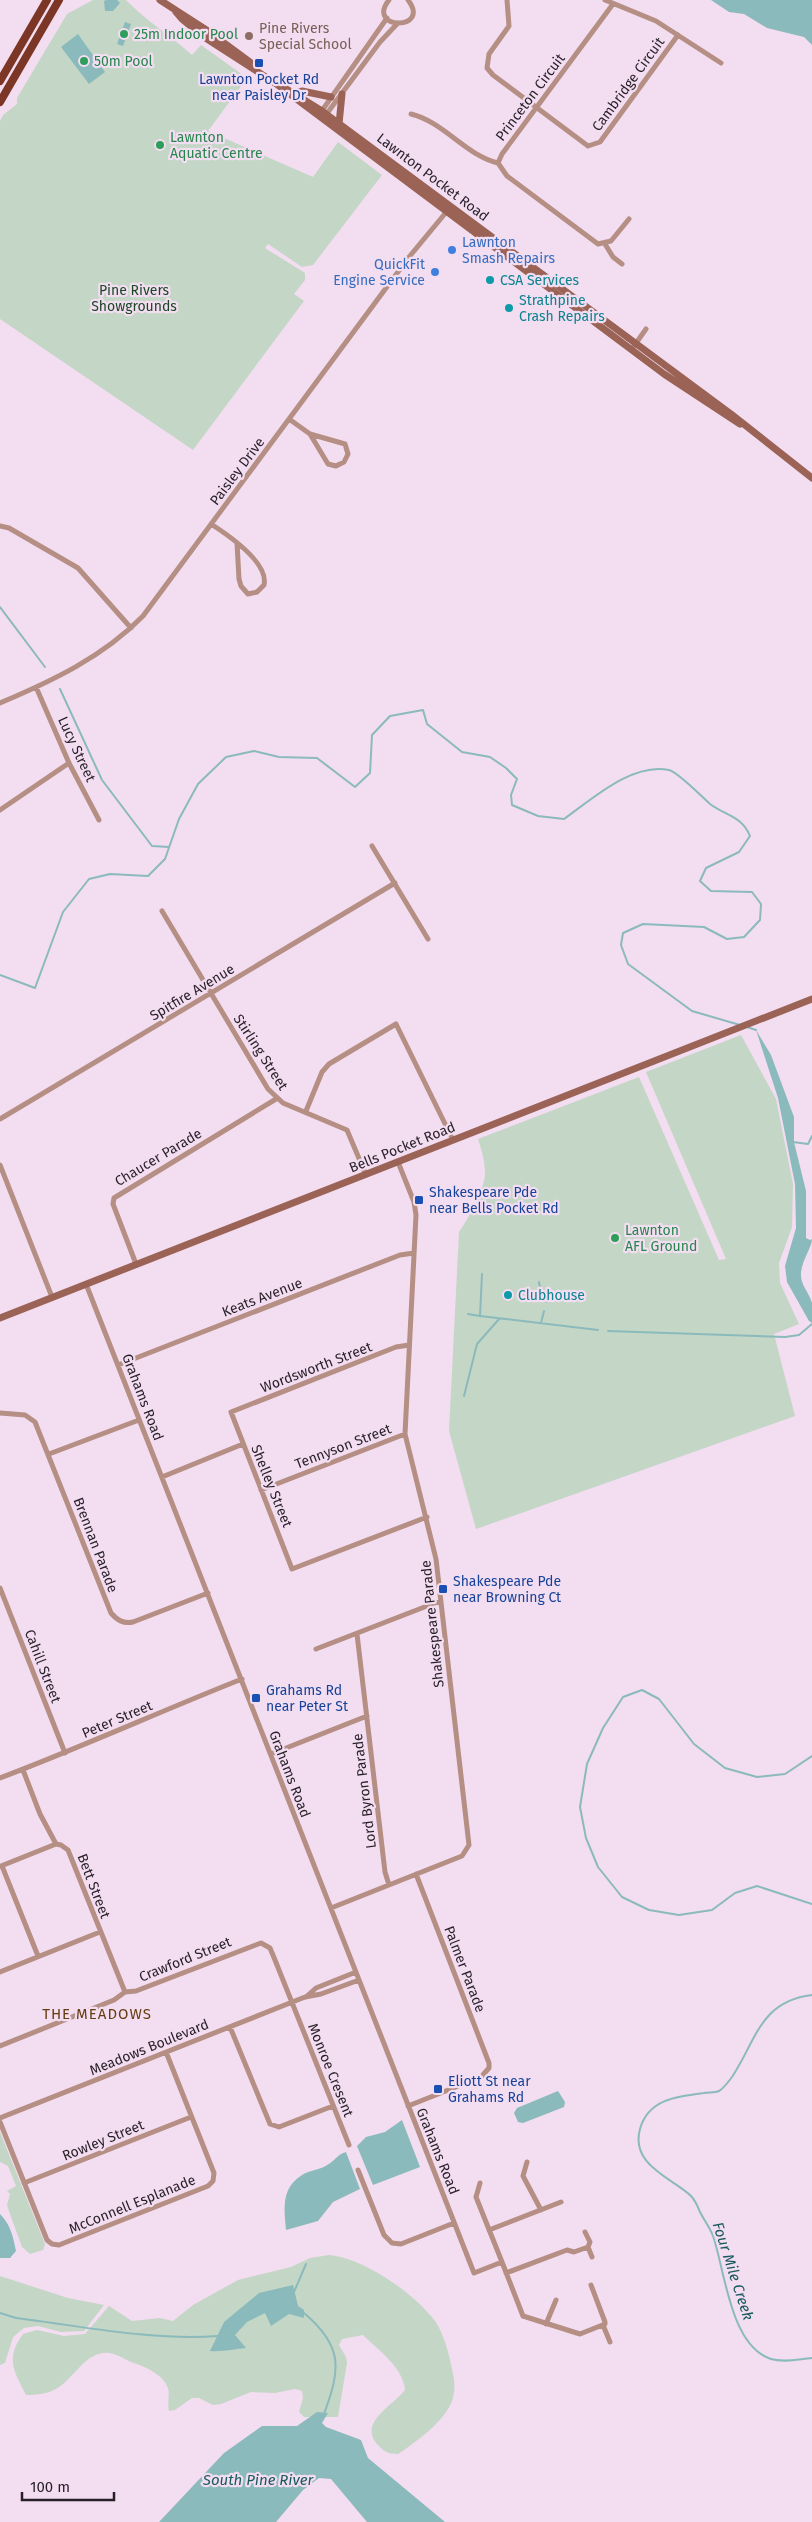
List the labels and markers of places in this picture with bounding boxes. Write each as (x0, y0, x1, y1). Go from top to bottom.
place label: Pine Rivers Special School (259, 20, 351, 53)
place label: 25m Indoor Pool (134, 26, 238, 43)
marker: 25m Indoor Pool (118, 28, 130, 40)
marker: Pine Rivers Special School (243, 30, 255, 42)
place label: 50m Pool (94, 53, 153, 70)
marker: 50m Pool (78, 55, 90, 67)
marker: Lawnton Pocket Rd near Paisley Dr (253, 57, 265, 69)
place label: Lawnton Pocket Rd near Paisley Dr (199, 71, 319, 104)
place label: Lawnton Aquatic Centre (170, 129, 263, 162)
marker: Lawnton Aquatic Centre (154, 139, 166, 151)
place label: Lawnton Smash Repairs (462, 234, 555, 267)
marker: Lawnton Smash Repairs (446, 244, 458, 256)
place label: QuickFit Engine Service (333, 256, 426, 289)
marker: QuickFit Engine Service (429, 266, 441, 278)
place label: CSA Services (500, 272, 580, 289)
marker: CSA Services (484, 274, 496, 286)
place label: Strathpine Crash Repairs (519, 292, 605, 325)
marker: Strathpine Crash Repairs (503, 302, 515, 314)
place label: Shakespeare Pde near Bells Pocket Rd (429, 1184, 559, 1217)
marker: Shakespeare Pde near Bells Pocket Rd (413, 1194, 425, 1206)
place label: Lawnton AFL Ground (625, 1222, 697, 1255)
marker: Lawnton AFL Ground (609, 1232, 621, 1244)
place label: Clubhouse (518, 1287, 585, 1304)
marker: Clubhouse (502, 1289, 514, 1301)
place label: Shakespeare Pde near Browning Ct (453, 1573, 562, 1606)
marker: Shakespeare Pde near Browning Ct (437, 1583, 449, 1595)
place label: Grahams Rd near Peter St (266, 1682, 349, 1715)
marker: Grahams Rd near Peter St (250, 1692, 262, 1704)
place label: Eliott St near Grahams Rd (448, 2073, 531, 2106)
marker: Eliott St near Grahams Rd (432, 2083, 444, 2095)

